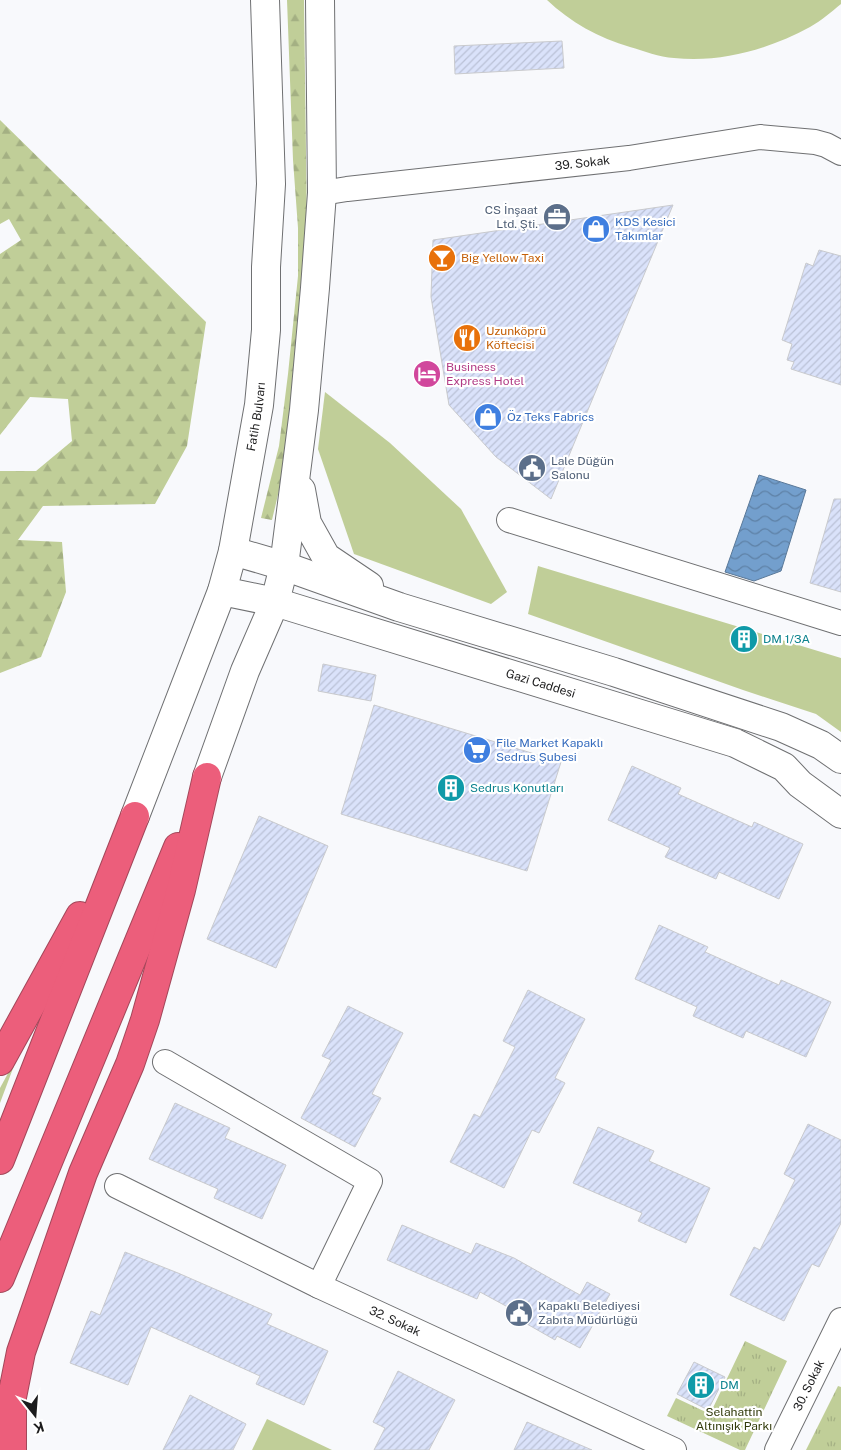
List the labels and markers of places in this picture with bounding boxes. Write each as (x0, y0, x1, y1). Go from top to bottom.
office icon: CS İnşaat Ltd. Şti. (542, 202, 572, 232)
place label: CS İnşaat Ltd. Şti. (485, 203, 538, 231)
shop icon: KDS Kesici Takımlar (581, 214, 611, 244)
place label: KDS Kesici Takımlar (615, 215, 675, 243)
bar icon: Big Yellow Taxi (427, 243, 457, 273)
place label: Big Yellow Taxi (461, 251, 544, 265)
restaurant icon: Uzunköprü Köftecisi (452, 323, 482, 353)
place label: Uzunköprü Köftecisi (486, 324, 546, 352)
hotel icon: Business Express Hotel (412, 359, 442, 389)
place label: Business Express Hotel (446, 360, 525, 388)
shop icon: Öz Teks Fabrics (473, 402, 503, 432)
place label: Öz Teks Fabrics (507, 410, 594, 424)
public building icon: Lale Düğün Salonu (517, 453, 547, 483)
place label: Lale Düğün Salonu (551, 454, 614, 482)
building icon: DM 1/3A (729, 624, 759, 654)
place label: DM 1/3A (763, 632, 811, 646)
supermarket icon: File Market Kapaklı Sedrus Şubesi (462, 735, 492, 765)
place label: File Market Kapaklı Sedrus Şubesi (496, 736, 603, 764)
building icon: Sedrus Konutları (436, 773, 466, 803)
place label: Sedrus Konutları (470, 781, 564, 795)
public building icon: Kapaklı Belediyesi Zabıta Müdürlüğü (504, 1298, 534, 1328)
place label: Kapaklı Belediyesi Zabıta Müdürlüğü (538, 1299, 640, 1327)
building icon: DM (686, 1370, 716, 1400)
place label: DM (720, 1378, 739, 1392)

